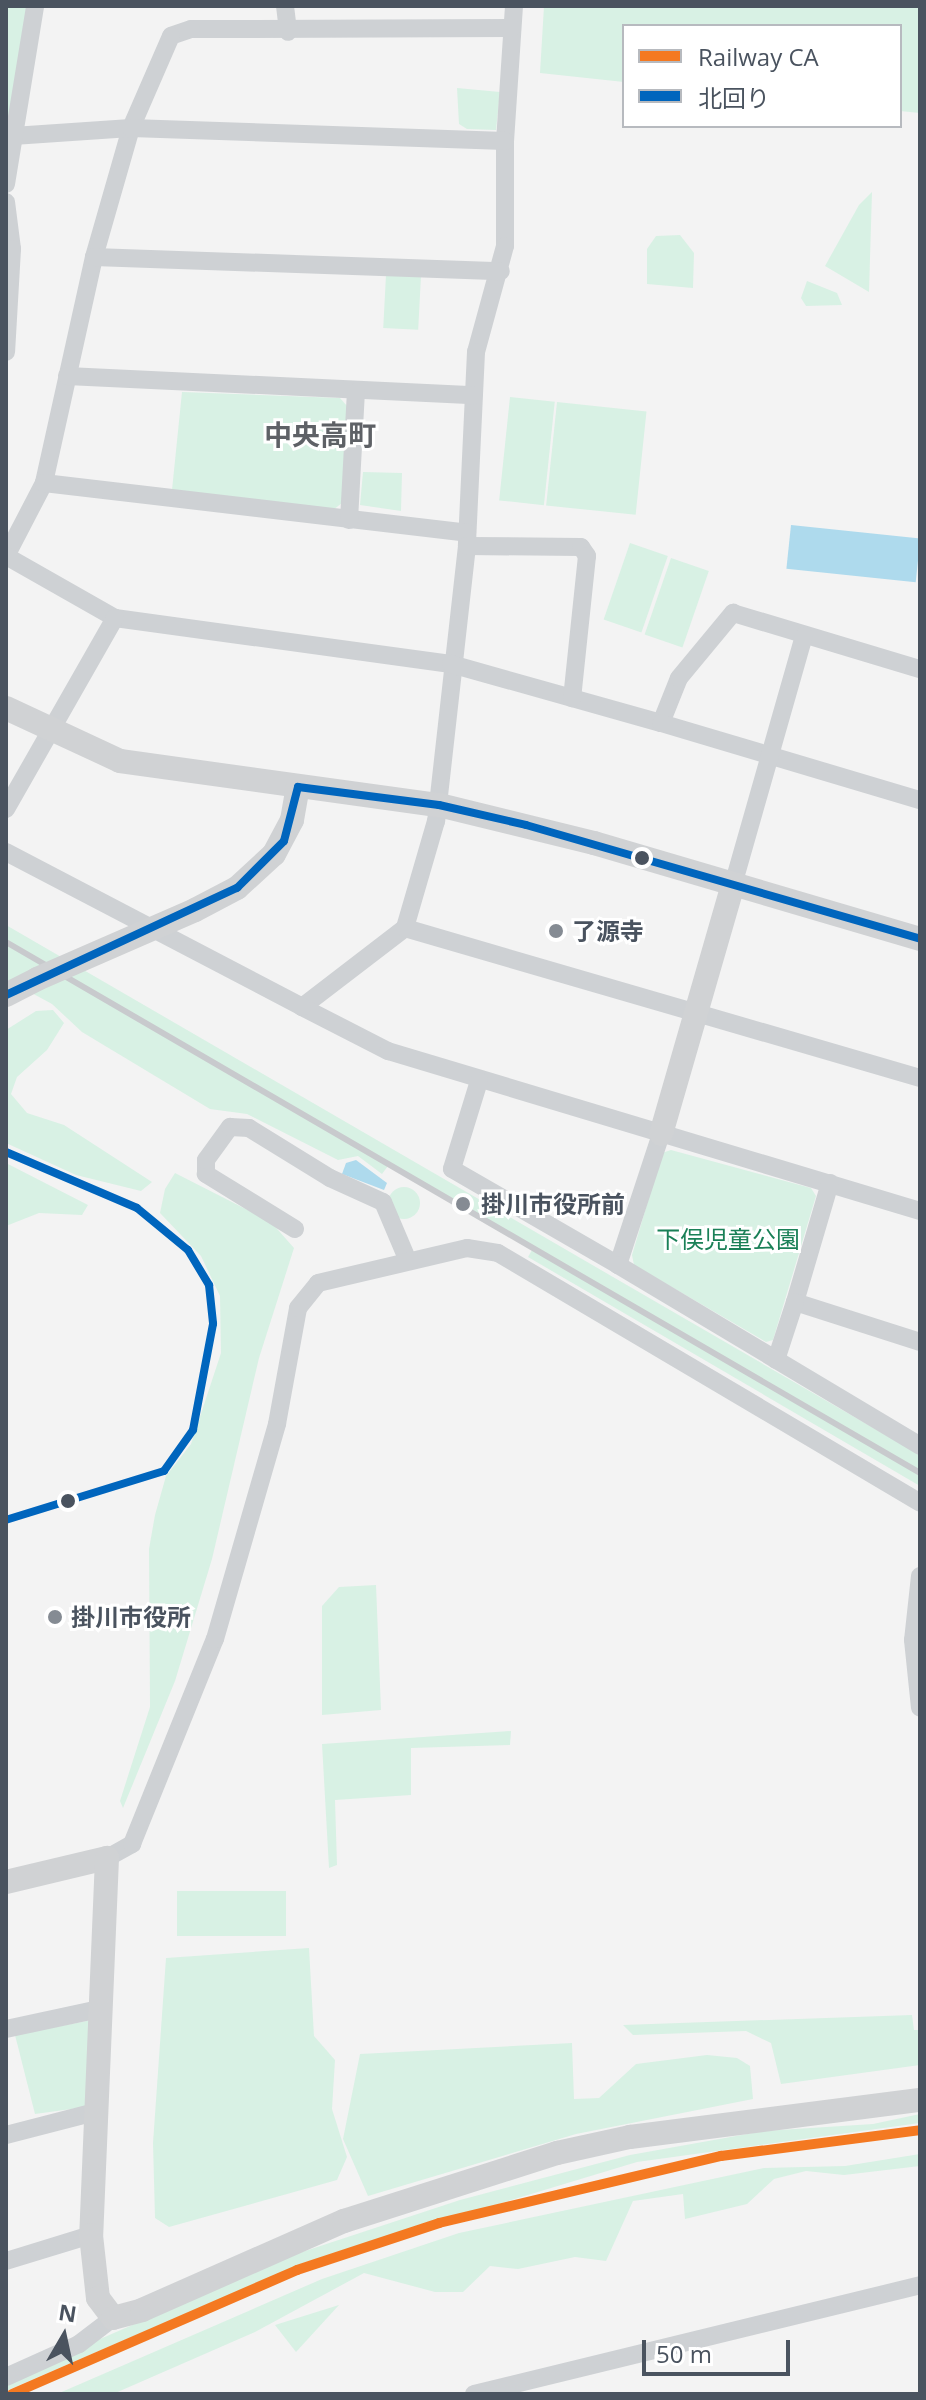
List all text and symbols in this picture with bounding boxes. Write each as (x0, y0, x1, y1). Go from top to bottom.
legend (622, 24, 902, 128)
text: Railway CA (698, 40, 819, 73)
text: 北回り (698, 81, 770, 114)
district label: 中央高町 (264, 417, 376, 451)
unlabelled marker (634, 850, 650, 866)
place label: 了源寺 (572, 917, 644, 945)
marker: 了源寺 (547, 922, 565, 940)
place label: 掛川市役所前 (481, 1190, 625, 1218)
marker: 掛川市役所前 (452, 1193, 474, 1215)
park label: 下俣児童公園 (656, 1225, 800, 1253)
unlabelled marker (60, 1493, 76, 1509)
place label: 掛川市役所 (71, 1603, 191, 1631)
marker: 掛川市役所 (46, 1608, 64, 1626)
north arrow (24, 2296, 104, 2376)
text: N (57, 2296, 79, 2329)
scale bar (646, 2324, 794, 2374)
text: 50 m (656, 2337, 712, 2370)

